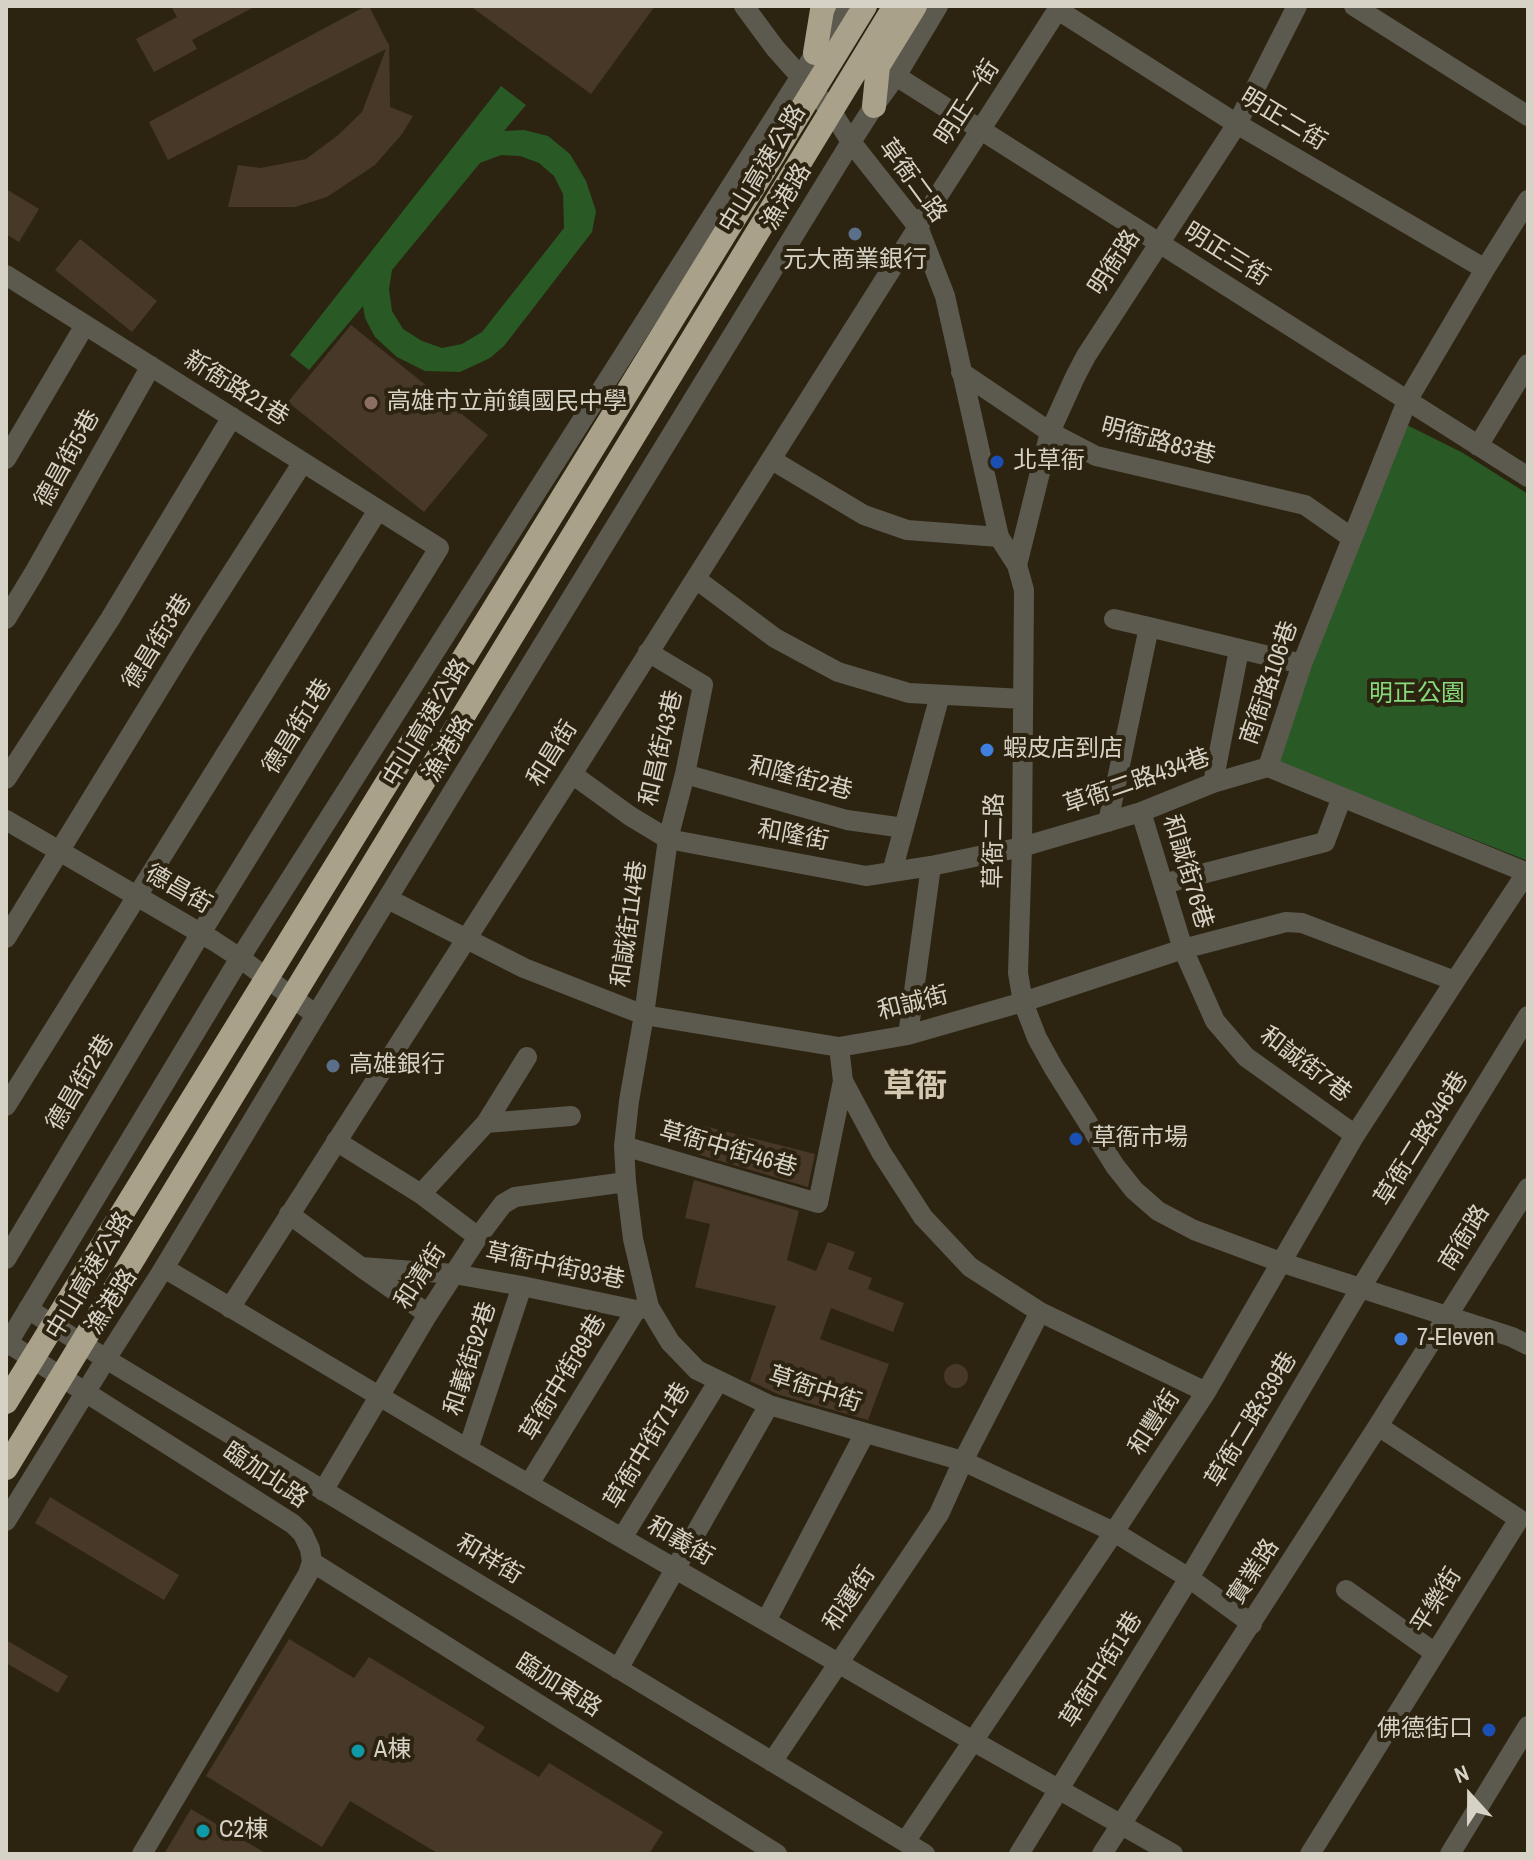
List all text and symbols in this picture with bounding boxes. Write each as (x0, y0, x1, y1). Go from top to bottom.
street label: 明正一街 (930, 55, 1006, 151)
street label: 明正二街 (1234, 83, 1332, 157)
street label: 中山高速公路 (714, 100, 812, 238)
street label: 草衙二路 (872, 134, 952, 228)
street label: 漁港路 (756, 159, 818, 235)
street label: 明正三街 (1178, 217, 1274, 293)
marker: 元大商業銀行 (846, 225, 864, 243)
street label: 明衙路 (1083, 225, 1147, 301)
place label: 元大商業銀行 (783, 247, 927, 275)
street label: 新衙路21巷 (178, 346, 294, 432)
place label: 高雄市立前鎮國民中學 (387, 389, 627, 417)
marker: 高雄市立前鎮國民中學 (362, 394, 380, 412)
street label: 德昌街5巷 (29, 405, 107, 513)
street label: 明衙路83巷 (1097, 413, 1219, 471)
place label: 北草衙 (1013, 448, 1085, 476)
marker: 北草衙 (988, 453, 1006, 471)
street label: 德昌街3巷 (117, 589, 199, 695)
street label: 南衙路106巷 (1235, 617, 1305, 749)
street label: 中山高速公路 (378, 654, 476, 792)
street label: 德昌街1巷 (257, 674, 339, 780)
park label: 明正公園 (1369, 681, 1465, 709)
street label: 和昌街43巷 (635, 687, 689, 809)
street label: 漁港路 (418, 711, 480, 787)
street label: 和昌街 (522, 716, 584, 792)
place label: 蝦皮店到店 (1003, 736, 1123, 764)
marker: 蝦皮店到店 (978, 741, 996, 759)
street label: 草衙二路434巷 (1060, 744, 1214, 820)
street label: 和隆街2巷 (745, 751, 855, 807)
street label: 草衙二路 (980, 793, 1010, 889)
street label: 和誠街76巷 (1156, 811, 1218, 933)
street label: 和隆街 (755, 815, 831, 857)
street label: 和誠街114巷 (607, 859, 653, 989)
street label: 德昌街 (140, 860, 216, 920)
street label: 和誠街 (875, 981, 951, 1027)
street label: 和誠街7巷 (1254, 1021, 1356, 1109)
street label: 德昌街2巷 (41, 1030, 121, 1136)
place label: 高雄銀行 (349, 1052, 445, 1080)
marker: 高雄銀行 (324, 1057, 342, 1075)
street label: 草衙二路346巷 (1369, 1067, 1475, 1211)
district label: 草衙 (883, 1068, 947, 1106)
street label: 草衙中街46巷 (656, 1117, 800, 1183)
place label: 草衙市場 (1092, 1125, 1188, 1153)
marker: 草衙市場 (1067, 1130, 1085, 1148)
street label: 南衙路 (1434, 1200, 1496, 1276)
street label: 中山高速公路 (41, 1207, 139, 1345)
street label: 草衙中街93巷 (483, 1238, 627, 1296)
street label: 和清街 (389, 1239, 453, 1315)
street label: 漁港路 (80, 1264, 144, 1340)
street label: 和義街92巷 (439, 1298, 503, 1420)
street label: 草衙中街89巷 (515, 1310, 613, 1446)
place label: 7-Eleven (1417, 1325, 1495, 1353)
marker: 7-Eleven (1392, 1330, 1410, 1348)
street label: 草衙二路339巷 (1200, 1347, 1304, 1493)
street label: 草衙中街 (765, 1361, 865, 1419)
street label: 草衙中街71巷 (599, 1378, 697, 1514)
street label: 和豐街 (1123, 1385, 1187, 1461)
street label: 臨加北路 (217, 1437, 313, 1515)
street label: 和義街 (642, 1512, 718, 1572)
street label: 和祥街 (451, 1529, 527, 1591)
street label: 實業路 (1222, 1534, 1286, 1610)
street label: 和運街 (818, 1561, 882, 1637)
street label: 平樂街 (1406, 1563, 1468, 1639)
street label: 草衙中街1巷 (1055, 1607, 1149, 1733)
street label: 臨加東路 (510, 1648, 606, 1724)
place label: 佛德街口 (1377, 1716, 1473, 1744)
marker: 佛德街口 (1480, 1721, 1498, 1739)
place label: A棟 (374, 1737, 411, 1765)
marker: A棟 (349, 1742, 367, 1760)
north arrow (1430, 1756, 1510, 1836)
text: N (1450, 1757, 1473, 1790)
place label: C2棟 (219, 1817, 268, 1845)
marker: C2棟 (194, 1822, 212, 1840)

